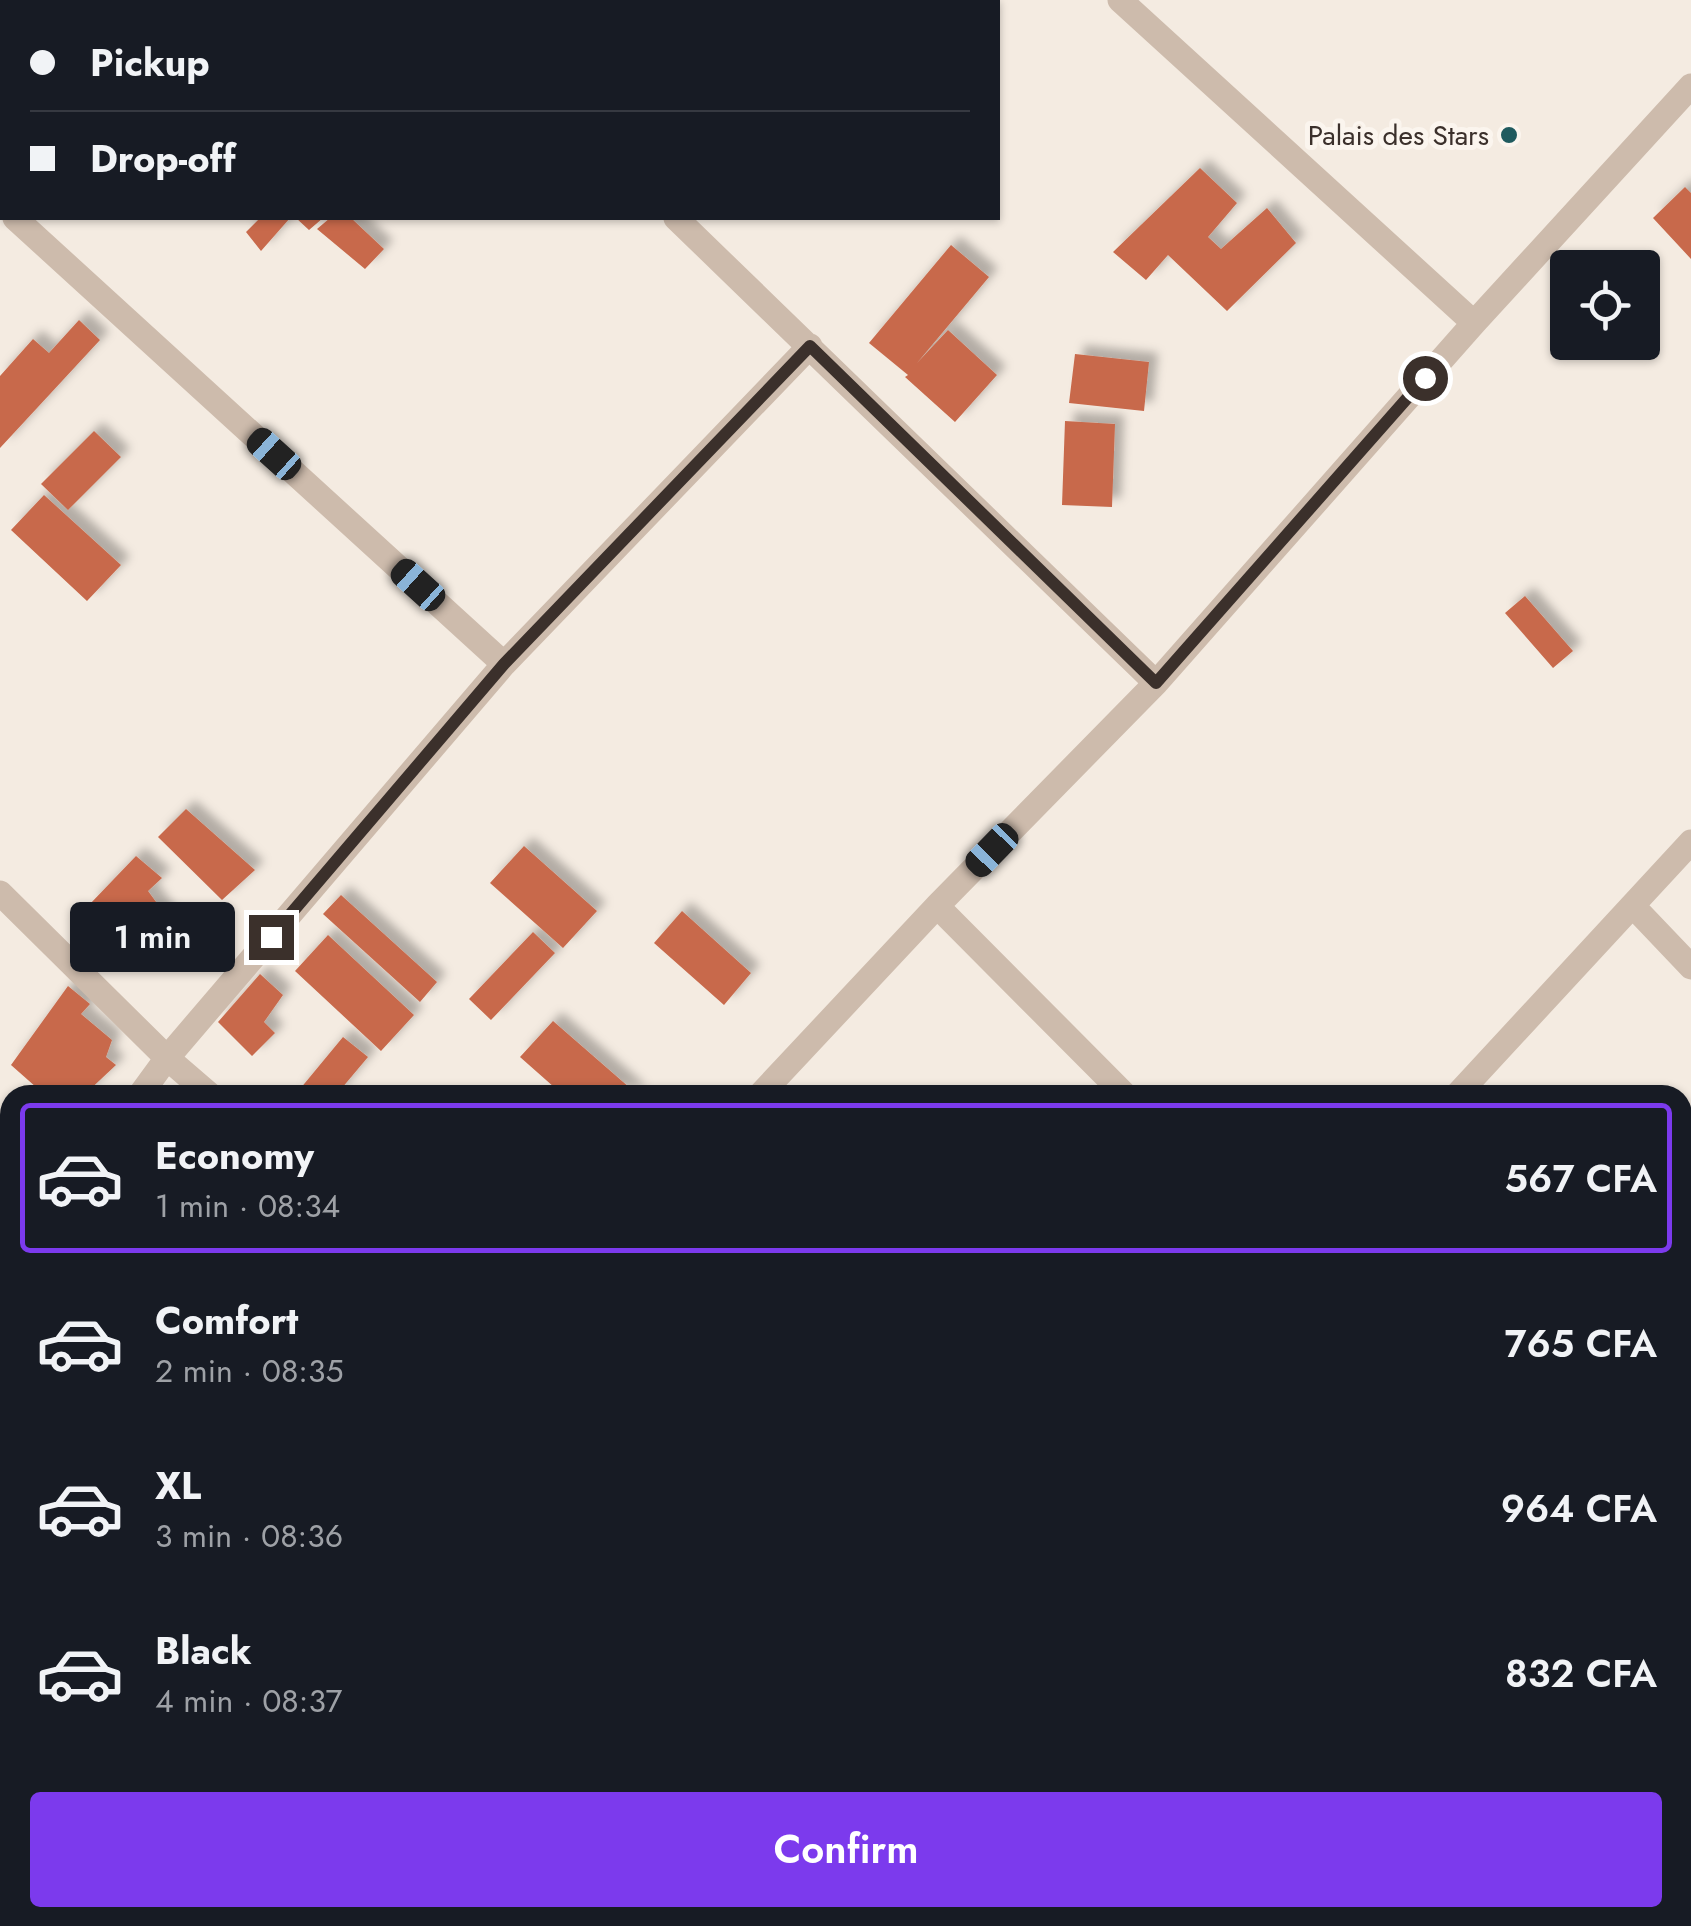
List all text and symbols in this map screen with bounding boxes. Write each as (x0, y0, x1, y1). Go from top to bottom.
text: Pickup (90, 35, 210, 90)
place label: Palais des Stars (1308, 115, 1489, 156)
marker: Palais des Stars (1498, 124, 1520, 146)
text: Drop-off (90, 131, 236, 186)
map controls (1550, 250, 1660, 360)
button: locate (1550, 250, 1660, 360)
route start (1403, 356, 1448, 401)
car (242, 423, 306, 485)
car (386, 554, 450, 616)
car (960, 818, 1024, 882)
callout: 1 min (71, 902, 236, 972)
text: 1 min (114, 914, 191, 960)
route end (249, 915, 294, 960)
text: Economy (155, 1128, 314, 1183)
icon: car (35, 1133, 125, 1223)
text: 567 CFA (1505, 1151, 1657, 1206)
text: 1 min · 08:34 (155, 1183, 340, 1229)
text: Comfort (155, 1293, 298, 1348)
icon: car (35, 1298, 125, 1388)
text: 765 CFA (1505, 1316, 1657, 1371)
text: 2 min · 08:35 (155, 1348, 343, 1394)
text: XL (155, 1458, 201, 1513)
icon: car (35, 1463, 125, 1553)
text: 964 CFA (1501, 1481, 1657, 1536)
text: 3 min · 08:36 (155, 1513, 343, 1559)
text: Black (155, 1623, 252, 1678)
icon: car (35, 1628, 125, 1718)
text: 832 CFA (1505, 1646, 1657, 1701)
text: 4 min · 08:37 (155, 1678, 342, 1724)
button: Confirm (30, 1792, 1662, 1907)

